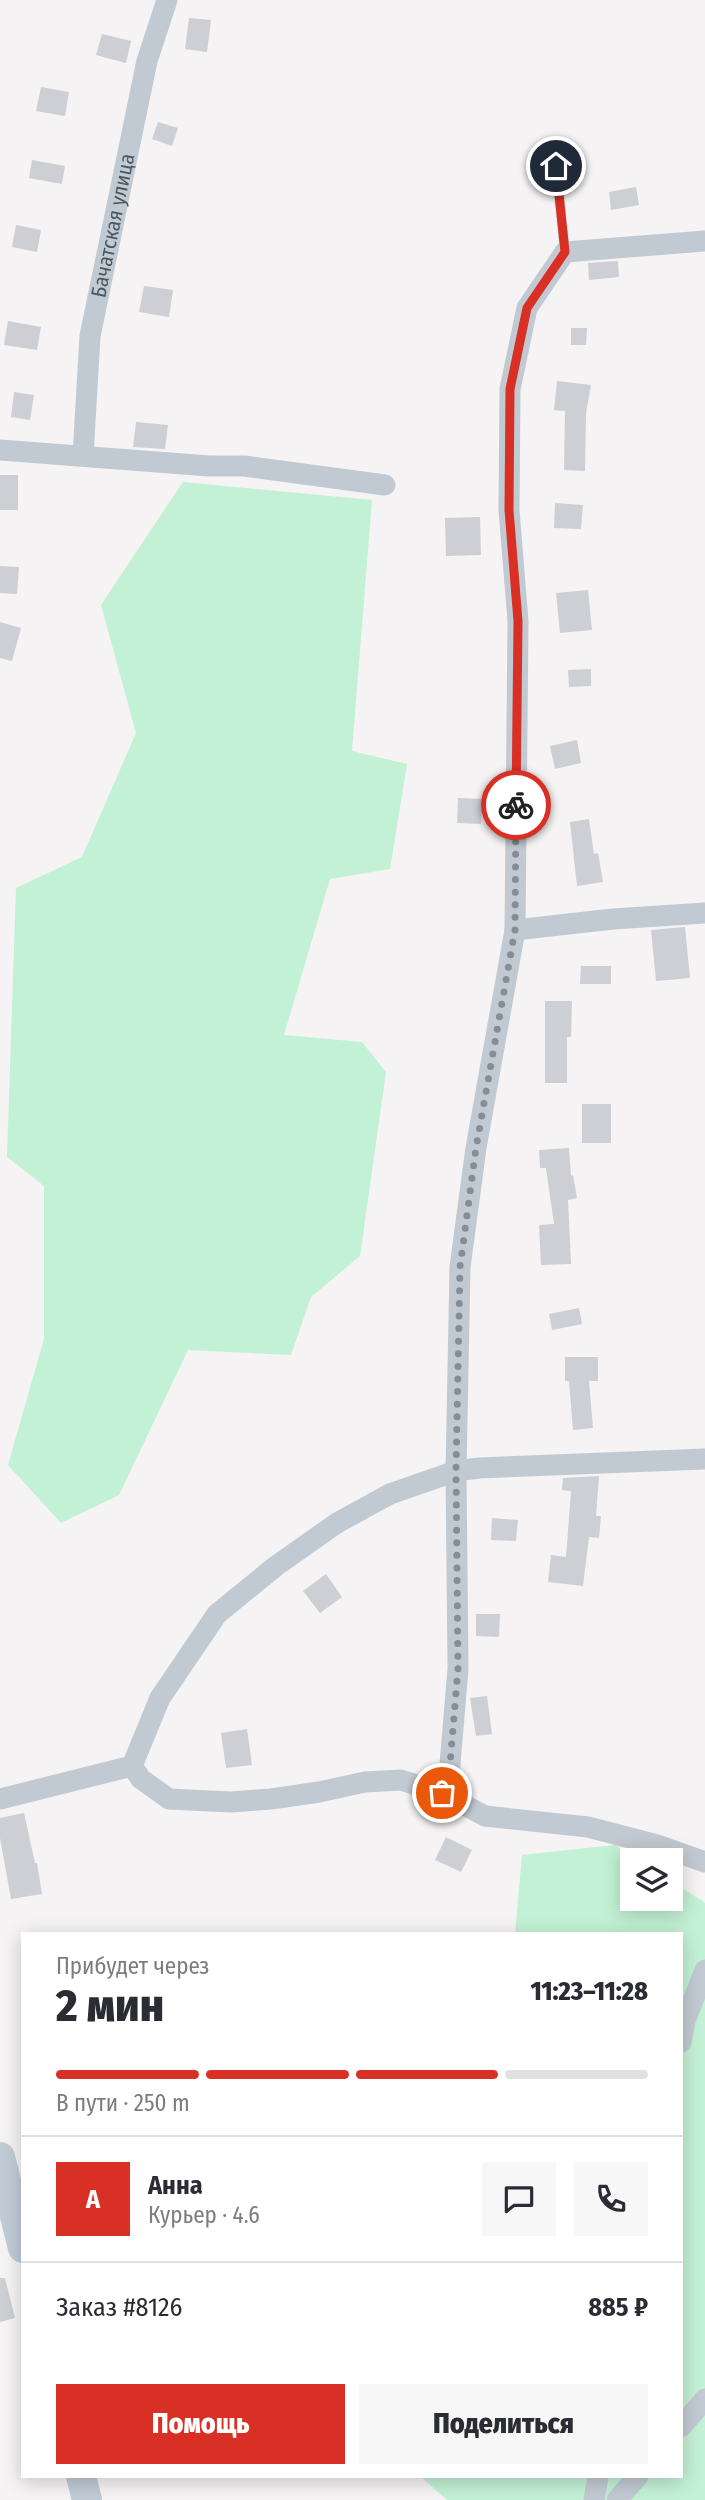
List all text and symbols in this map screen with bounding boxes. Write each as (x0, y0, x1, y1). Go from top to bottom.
pin (526, 136, 586, 196)
icon: home (537, 147, 575, 185)
street label: Бачатская улица (85, 151, 140, 300)
courier (481, 770, 551, 840)
icon: bike (497, 786, 535, 824)
pin (412, 1763, 472, 1823)
icon: bag (423, 1774, 461, 1812)
map controls (620, 1848, 683, 1911)
button: layers (620, 1848, 683, 1911)
text: Прибудет через (56, 1952, 209, 1980)
text: 11:23–11:28 (531, 1976, 648, 2007)
text: 2 мин (56, 1978, 164, 2033)
text: В пути · 250 m (56, 2089, 190, 2117)
button: chat (482, 2162, 556, 2236)
button: phone (574, 2162, 648, 2236)
text: Анна (148, 2170, 203, 2201)
text: А (86, 2184, 100, 2215)
text: Курьер · 4.6 (148, 2201, 260, 2229)
text: Заказ #8126 (56, 2292, 182, 2323)
text: 885 ₽ (588, 2292, 648, 2323)
button: Помощь (56, 2384, 345, 2464)
button: Поделиться (359, 2384, 648, 2464)

